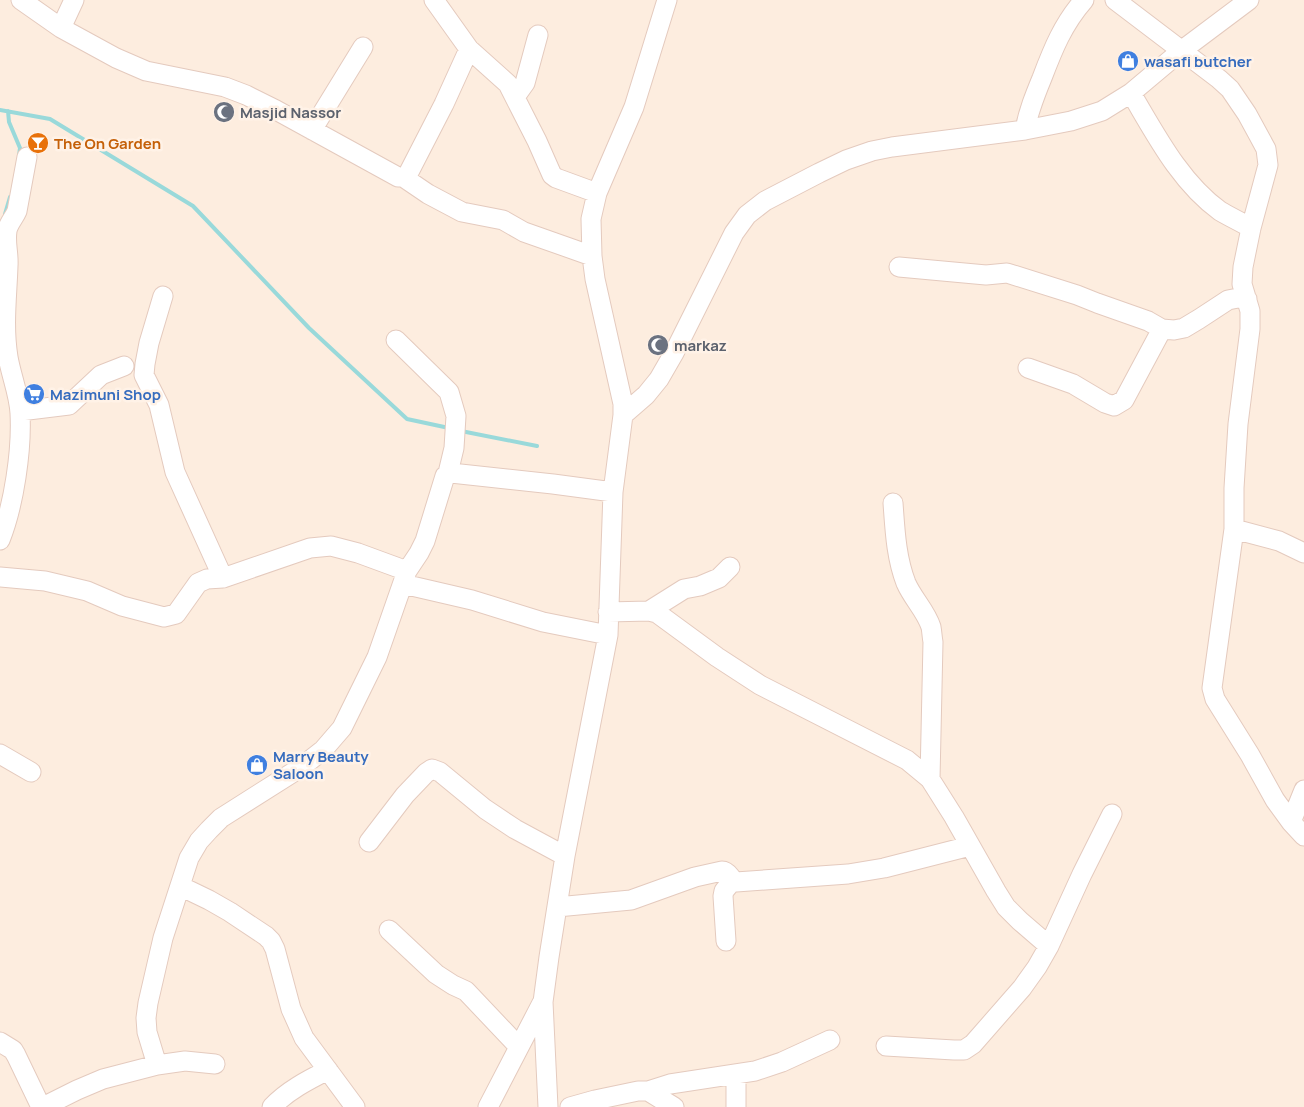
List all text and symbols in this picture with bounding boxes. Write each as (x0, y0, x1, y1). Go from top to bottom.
shop icon: wasafi butcher (1116, 49, 1140, 73)
place label: wasafi butcher (1144, 51, 1252, 72)
mosque icon: Masjid Nassor (212, 100, 236, 124)
place label: Masjid Nassor (240, 102, 341, 123)
bar icon: The On Garden (26, 131, 50, 155)
place label: The On Garden (54, 133, 161, 154)
mosque icon: markaz (646, 333, 670, 357)
place label: markaz (674, 335, 727, 356)
supermarket icon: Mazimuni Shop (22, 382, 46, 406)
place label: Mazimuni Shop (50, 384, 161, 405)
place label: Marry Beauty Saloon (273, 746, 369, 784)
shop icon: Marry Beauty Saloon (245, 753, 269, 777)

